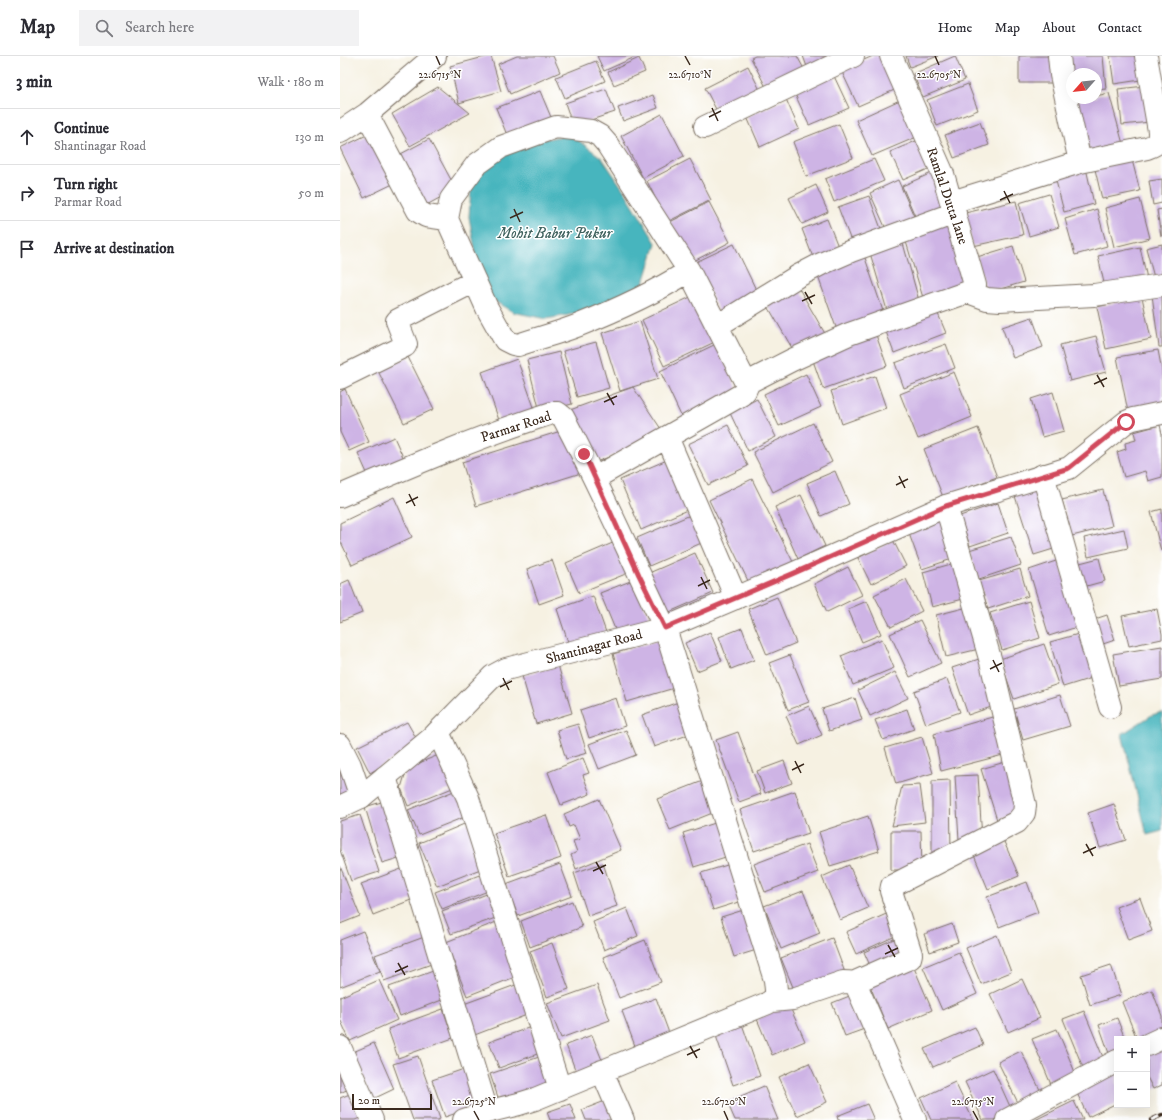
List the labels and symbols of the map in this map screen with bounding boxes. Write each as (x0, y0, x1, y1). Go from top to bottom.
north arrow (1066, 68, 1102, 104)
text: 22.6715°N (419, 69, 461, 81)
text: 22.6710°N (668, 69, 712, 81)
text: 22.6705°N (917, 69, 961, 81)
street label: Ramlal Dutta lane (922, 145, 972, 247)
water label: Mohit Babur Pukur (497, 224, 614, 243)
street label: Parmar Road (479, 407, 553, 447)
route start (1117, 413, 1135, 431)
route end (575, 445, 593, 463)
street label: Shantinagar Road (544, 625, 644, 669)
scale bar (352, 1092, 432, 1111)
text: 22.6725°N (452, 1096, 496, 1108)
text: 22.6720°N (702, 1096, 746, 1108)
text: 22.6715°N (952, 1096, 994, 1108)

